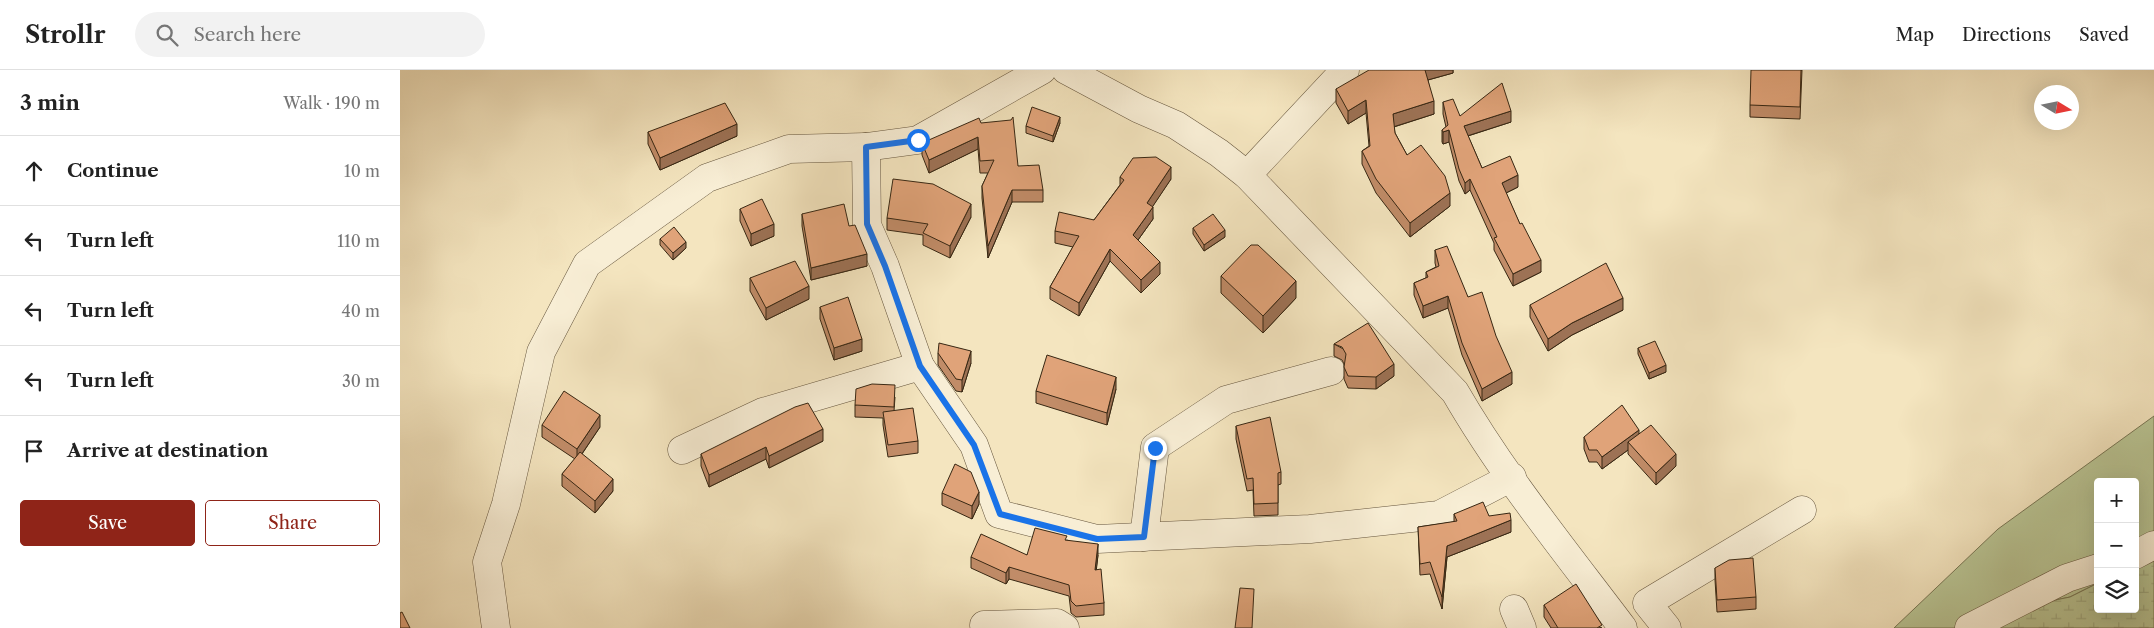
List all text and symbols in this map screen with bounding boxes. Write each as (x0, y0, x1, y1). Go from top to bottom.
search box (135, 12, 485, 57)
text: Strollr (25, 20, 105, 49)
icon: search (153, 21, 181, 49)
text: Search here (193, 23, 301, 46)
text: Map (1895, 24, 1934, 46)
text: Directions (1962, 24, 2051, 46)
text: Saved (2079, 24, 2129, 46)
north arrow (2034, 85, 2079, 130)
text: 3 min (20, 90, 80, 115)
text: Walk · 190 m (283, 93, 380, 113)
route start (907, 129, 930, 152)
icon: ahead (20, 157, 48, 185)
text: Continue (67, 159, 159, 182)
text: 10 m (344, 161, 380, 181)
icon: left (20, 227, 48, 255)
text: Turn left (67, 229, 154, 252)
text: 110 m (337, 231, 380, 251)
icon: left (20, 297, 48, 325)
text: Turn left (67, 299, 154, 322)
text: 40 m (341, 301, 380, 321)
icon: left (20, 367, 48, 395)
text: Turn left (67, 369, 154, 392)
text: 30 m (342, 371, 380, 391)
icon: arrive (20, 437, 48, 465)
route end (1144, 437, 1167, 460)
text: Arrive at destination (67, 439, 268, 462)
map controls (2094, 478, 2139, 613)
button: + (2094, 478, 2139, 523)
button: Save (20, 500, 195, 546)
button: Share (205, 500, 380, 546)
button: − (2094, 523, 2139, 568)
button: layers (2094, 568, 2139, 613)

